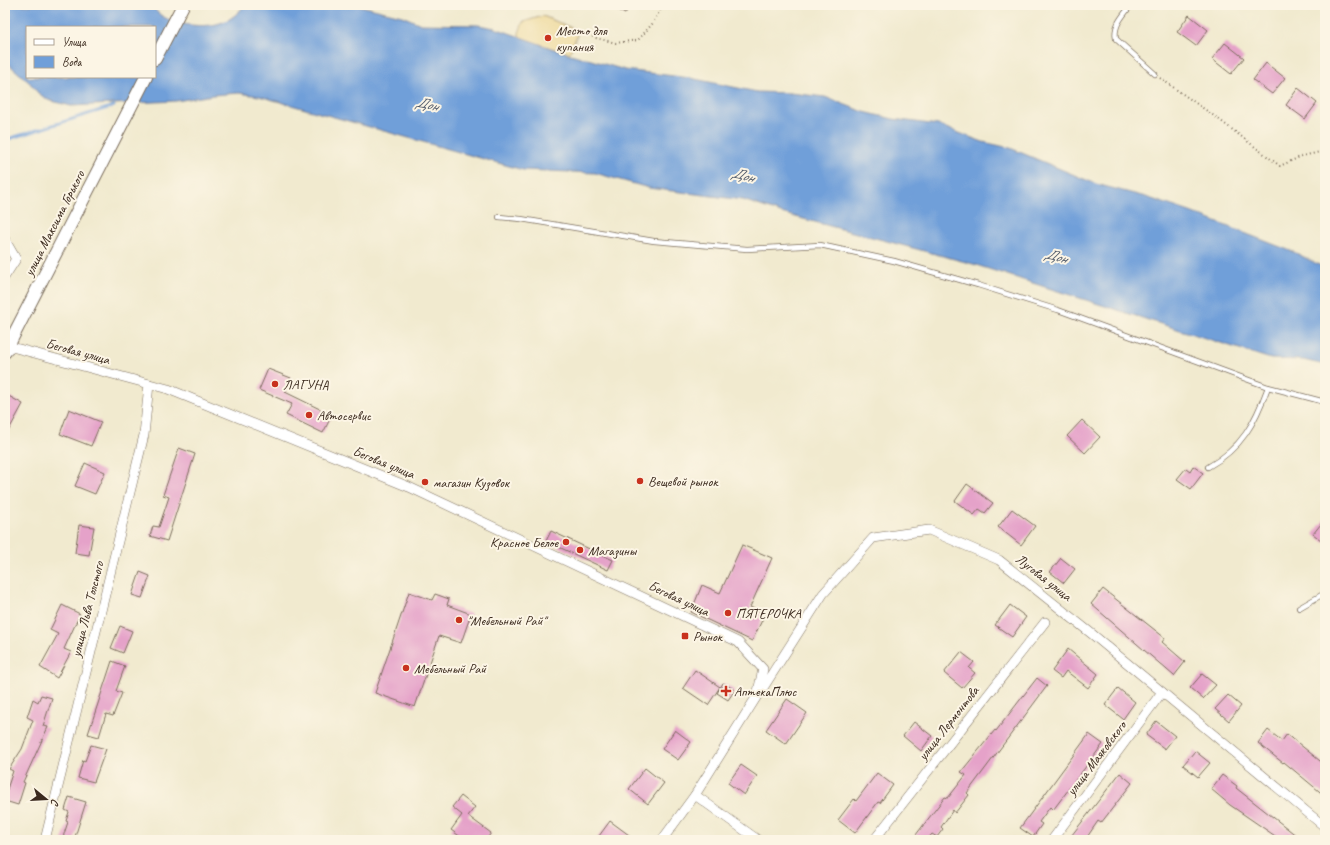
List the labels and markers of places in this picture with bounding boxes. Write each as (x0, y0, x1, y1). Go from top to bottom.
place label: Место для купания (556, 22, 608, 55)
marker: Место для купания (543, 33, 553, 43)
place label: ЛАГУНА (283, 376, 329, 393)
marker: ЛАГУНА (270, 379, 280, 389)
place label: Автосервис (317, 407, 372, 424)
marker: Автосервис (304, 410, 314, 420)
place label: Вещевой рынок (648, 473, 719, 490)
place label: магазин Кузовок (433, 474, 511, 491)
marker: Вещевой рынок (635, 476, 645, 486)
marker: магазин Кузовок (420, 477, 430, 487)
place label: Красное Белое (490, 534, 559, 551)
marker: Красное Белое (561, 537, 571, 547)
place label: Магазины (588, 542, 638, 559)
marker: Магазины (575, 545, 585, 555)
place label: ПЯТЕРОЧКА (736, 605, 802, 622)
marker: ПЯТЕРОЧКА (723, 608, 733, 618)
place label: "Мебельный Рай" (467, 612, 549, 629)
marker: "Мебельный Рай" (454, 615, 464, 625)
place label: Рынок (693, 628, 724, 645)
marker: Рынок (680, 631, 690, 641)
place label: Мебельный Рай (414, 660, 487, 677)
marker: Мебельный Рай (401, 663, 411, 673)
place label: АптекаПлюс (734, 683, 797, 700)
marker: АптекаПлюс (721, 686, 731, 696)

